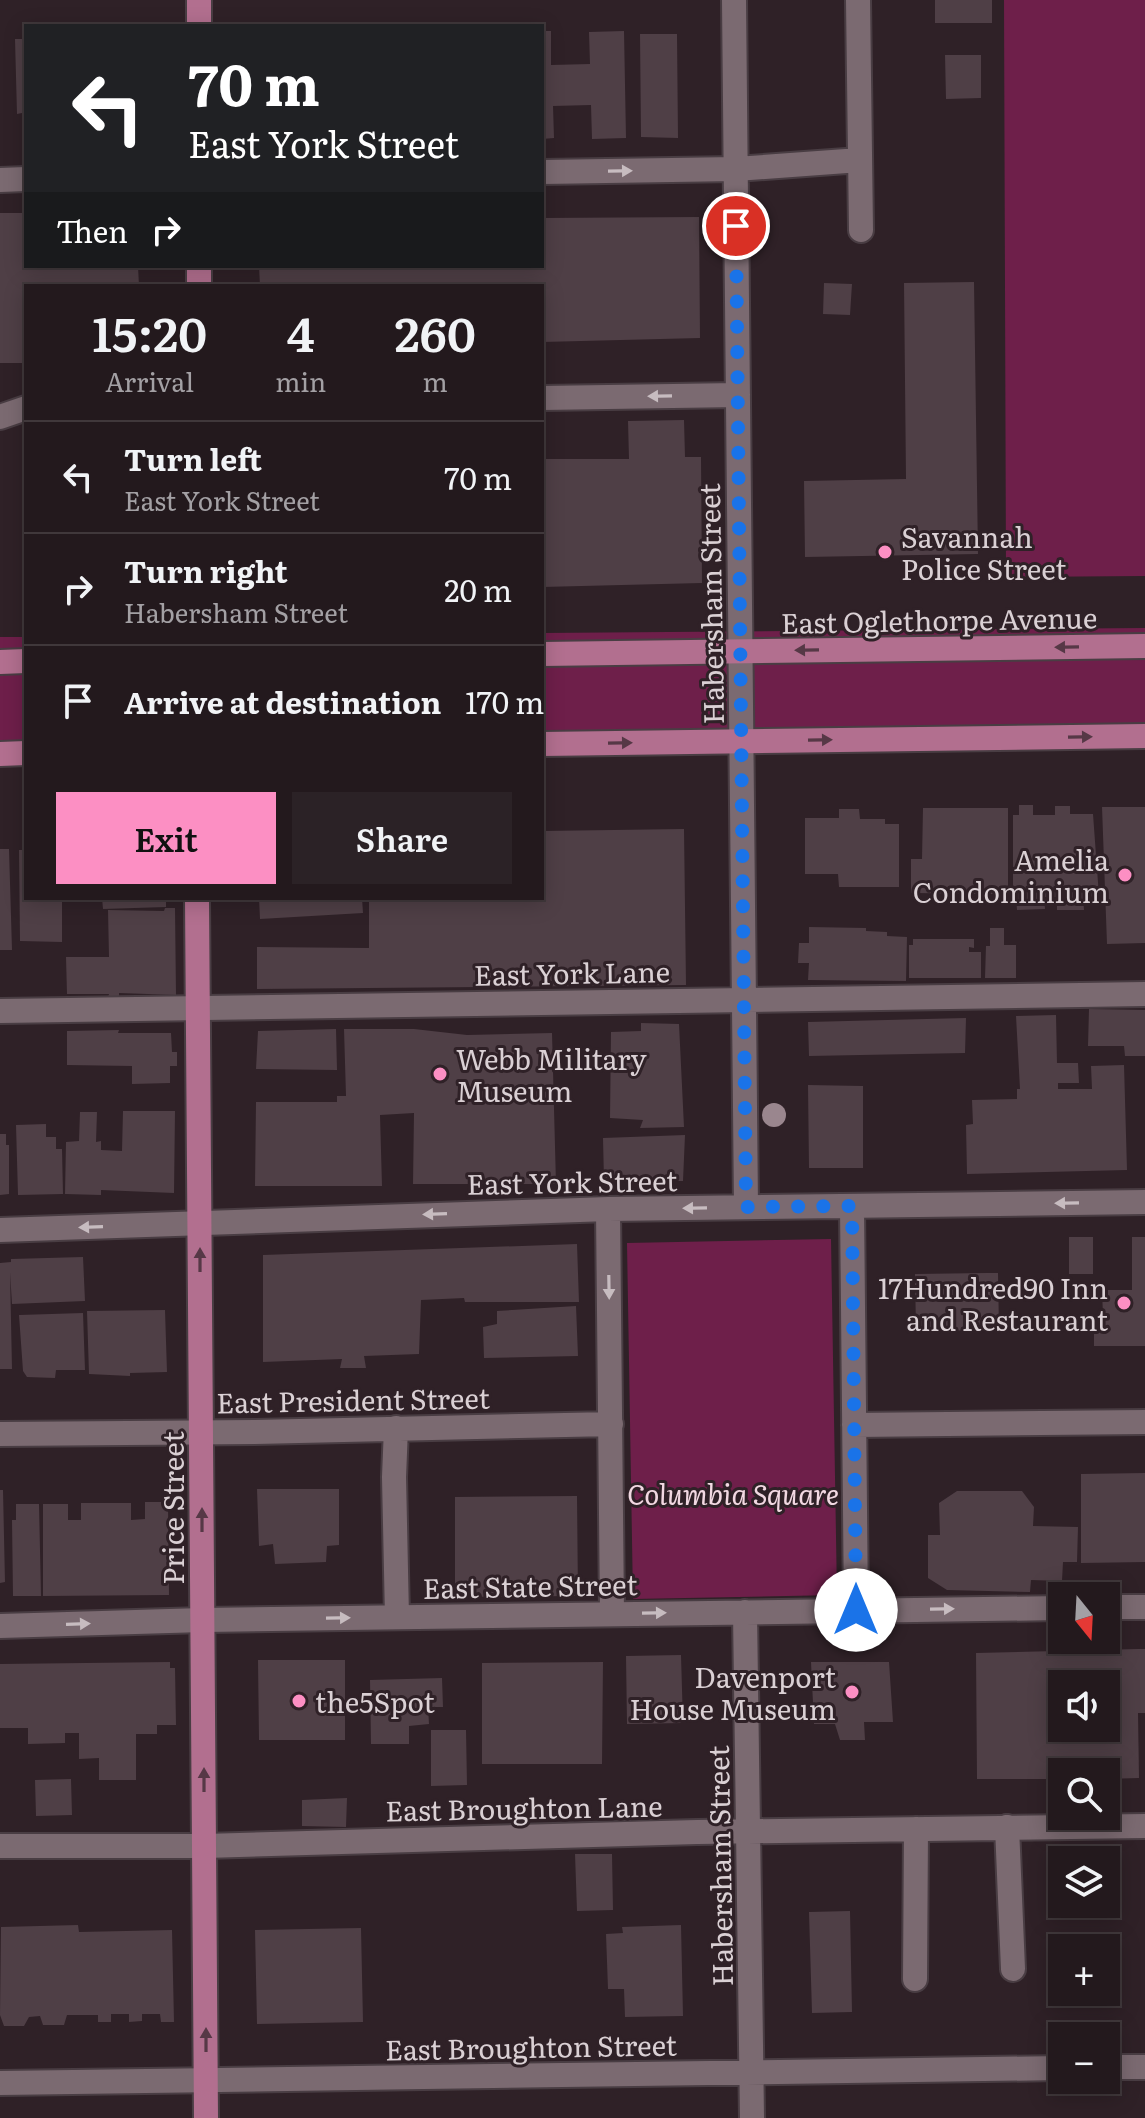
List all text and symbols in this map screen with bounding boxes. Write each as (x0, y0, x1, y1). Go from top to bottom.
text: 70 m (188, 40, 320, 123)
icon: left (56, 56, 160, 160)
text: East York Street (188, 116, 459, 169)
one-way arrow (608, 165, 633, 177)
pin (702, 192, 770, 260)
icon: arrive (714, 204, 758, 248)
text: Then (56, 208, 128, 252)
icon: right (144, 208, 188, 252)
text: 15:20 (92, 296, 207, 367)
text: 4 (287, 296, 315, 367)
text: 260 (395, 296, 476, 367)
text: Arrival (105, 361, 194, 400)
text: min (275, 361, 326, 400)
text: m (423, 361, 448, 400)
one-way arrow (647, 390, 672, 402)
text: Turn left (124, 436, 262, 480)
icon: left (56, 455, 100, 499)
text: 70 m (444, 455, 512, 499)
text: East York Street (124, 480, 320, 519)
street label: Habersham Street (687, 482, 733, 725)
place label: Savannah Police Street (901, 515, 1067, 589)
marker: Savannah Police Street (876, 543, 894, 561)
text: Turn right (124, 548, 288, 592)
icon: right (56, 567, 100, 611)
text: 20 m (444, 567, 512, 611)
text: Habersham Street (124, 592, 348, 631)
street label: East Oglethorpe Avenue (780, 595, 1098, 643)
one-way arrow (1054, 641, 1079, 653)
one-way arrow (794, 644, 819, 657)
icon: arrive (56, 679, 100, 723)
text: Arrive at destination (124, 679, 441, 723)
text: 170 m (465, 679, 544, 723)
one-way arrow (1068, 730, 1093, 743)
one-way arrow (808, 734, 833, 746)
one-way arrow (608, 736, 633, 749)
button: Exit (56, 792, 276, 884)
button: Share (292, 792, 512, 884)
place label: Amelia Condominium (913, 838, 1109, 912)
marker: Amelia Condominium (1116, 866, 1134, 884)
street label: East York Lane (473, 949, 671, 995)
place label: Webb Military Museum (456, 1037, 648, 1111)
marker: Webb Military Museum (431, 1065, 449, 1083)
street label: East York Street (466, 1158, 678, 1204)
one-way arrow (1054, 1196, 1079, 1209)
one-way arrow (682, 1202, 707, 1214)
one-way arrow (422, 1208, 447, 1221)
one-way arrow (78, 1221, 103, 1233)
one-way arrow (194, 1247, 206, 1272)
place label: 17Hundred90 Inn and Restaurant (878, 1266, 1109, 1340)
one-way arrow (603, 1275, 615, 1300)
marker: 17Hundred90 Inn and Restaurant (1115, 1294, 1133, 1312)
street label: East President Street (216, 1376, 491, 1422)
street label: Price Street (151, 1431, 193, 1585)
park label: Columbia Square (627, 1472, 839, 1514)
one-way arrow (196, 1507, 208, 1532)
street label: East State Street (422, 1562, 639, 1608)
position arrow (814, 1568, 898, 1652)
north arrow (1048, 1582, 1120, 1654)
map controls (1048, 1582, 1120, 2094)
one-way arrow (930, 1603, 955, 1615)
one-way arrow (642, 1607, 667, 1619)
one-way arrow (326, 1612, 351, 1624)
one-way arrow (66, 1617, 91, 1630)
place label: Davenport House Museum (630, 1655, 837, 1729)
button: sound (1048, 1670, 1120, 1742)
place label: the5Spot (315, 1680, 435, 1722)
marker: Davenport House Museum (843, 1683, 861, 1701)
marker: the5Spot (290, 1692, 308, 1710)
street label: Habersham Street (696, 1744, 742, 1987)
button: search (1048, 1758, 1120, 1830)
one-way arrow (198, 1767, 210, 1792)
street label: East Broughton Lane (385, 1784, 663, 1830)
button: layers (1048, 1846, 1120, 1918)
button: + (1048, 1934, 1120, 2006)
street label: East Broughton Street (385, 2022, 678, 2070)
button: − (1048, 2022, 1120, 2094)
one-way arrow (200, 2027, 212, 2052)

